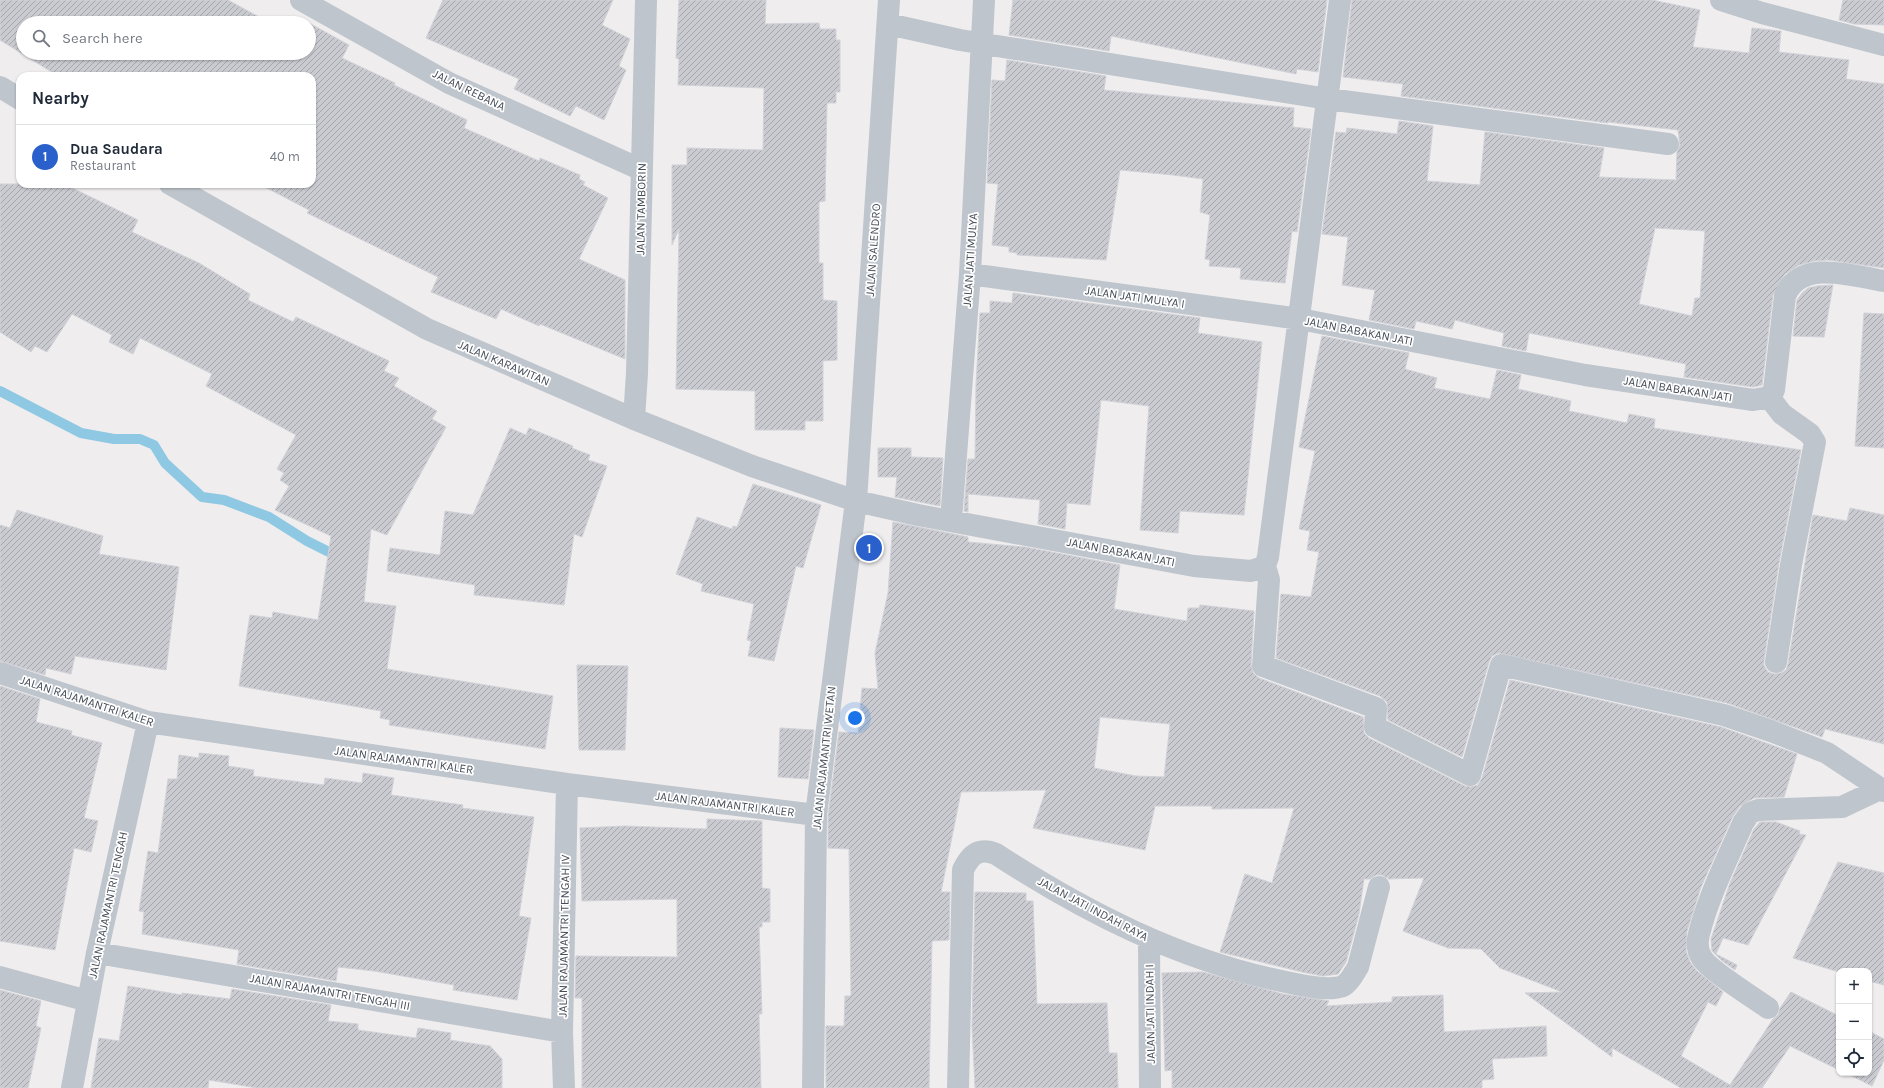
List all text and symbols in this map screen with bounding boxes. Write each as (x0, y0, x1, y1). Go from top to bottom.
search box (16, 16, 316, 60)
icon: search (30, 27, 52, 49)
text: Search here (62, 29, 143, 47)
street label: JALAN REBANA (430, 66, 508, 114)
text: Nearby (32, 88, 89, 108)
text: Dua Saudara (70, 140, 163, 158)
text: 1 (43, 149, 47, 164)
text: 40 m (270, 149, 300, 164)
text: Restaurant (70, 158, 136, 173)
street label: JALAN TAMBORIN (633, 163, 649, 255)
street label: JALAN SALENDRO (863, 203, 883, 297)
street label: JALAN JATI MULYA (960, 212, 980, 307)
street label: JALAN JATI MULYA I (1084, 283, 1186, 311)
street label: JALAN BABAKAN JATI (1304, 314, 1414, 348)
street label: JALAN KARAWITAN (456, 337, 552, 389)
street label: JALAN BABAKAN JATI (1623, 373, 1733, 405)
pin: 1 (856, 533, 882, 563)
street label: JALAN BABAKAN JATI (1066, 535, 1176, 569)
street label: JALAN RAJAMANTRI KALER (18, 673, 156, 729)
street label: JALAN RAJAMANTRI WETAN (810, 686, 838, 830)
your location (845, 708, 865, 728)
street label: JALAN RAJAMANTRI KALER (334, 743, 474, 777)
street label: JALAN RAJAMANTRI KALER (655, 789, 795, 819)
street label: JALAN RAJAMANTRI TENGAH (86, 830, 130, 980)
street label: JALAN RAJAMANTRI TENGAH IV (556, 854, 572, 1017)
street label: JALAN JATI INDAH RAYA (1036, 874, 1151, 944)
street label: JALAN JATI INDAH I (1142, 964, 1158, 1064)
map controls (1836, 968, 1872, 1076)
button: + (1836, 968, 1872, 1004)
street label: JALAN RAJAMANTRI TENGAH III (249, 971, 411, 1013)
button: − (1836, 1004, 1872, 1040)
button: locate (1836, 1040, 1872, 1076)

